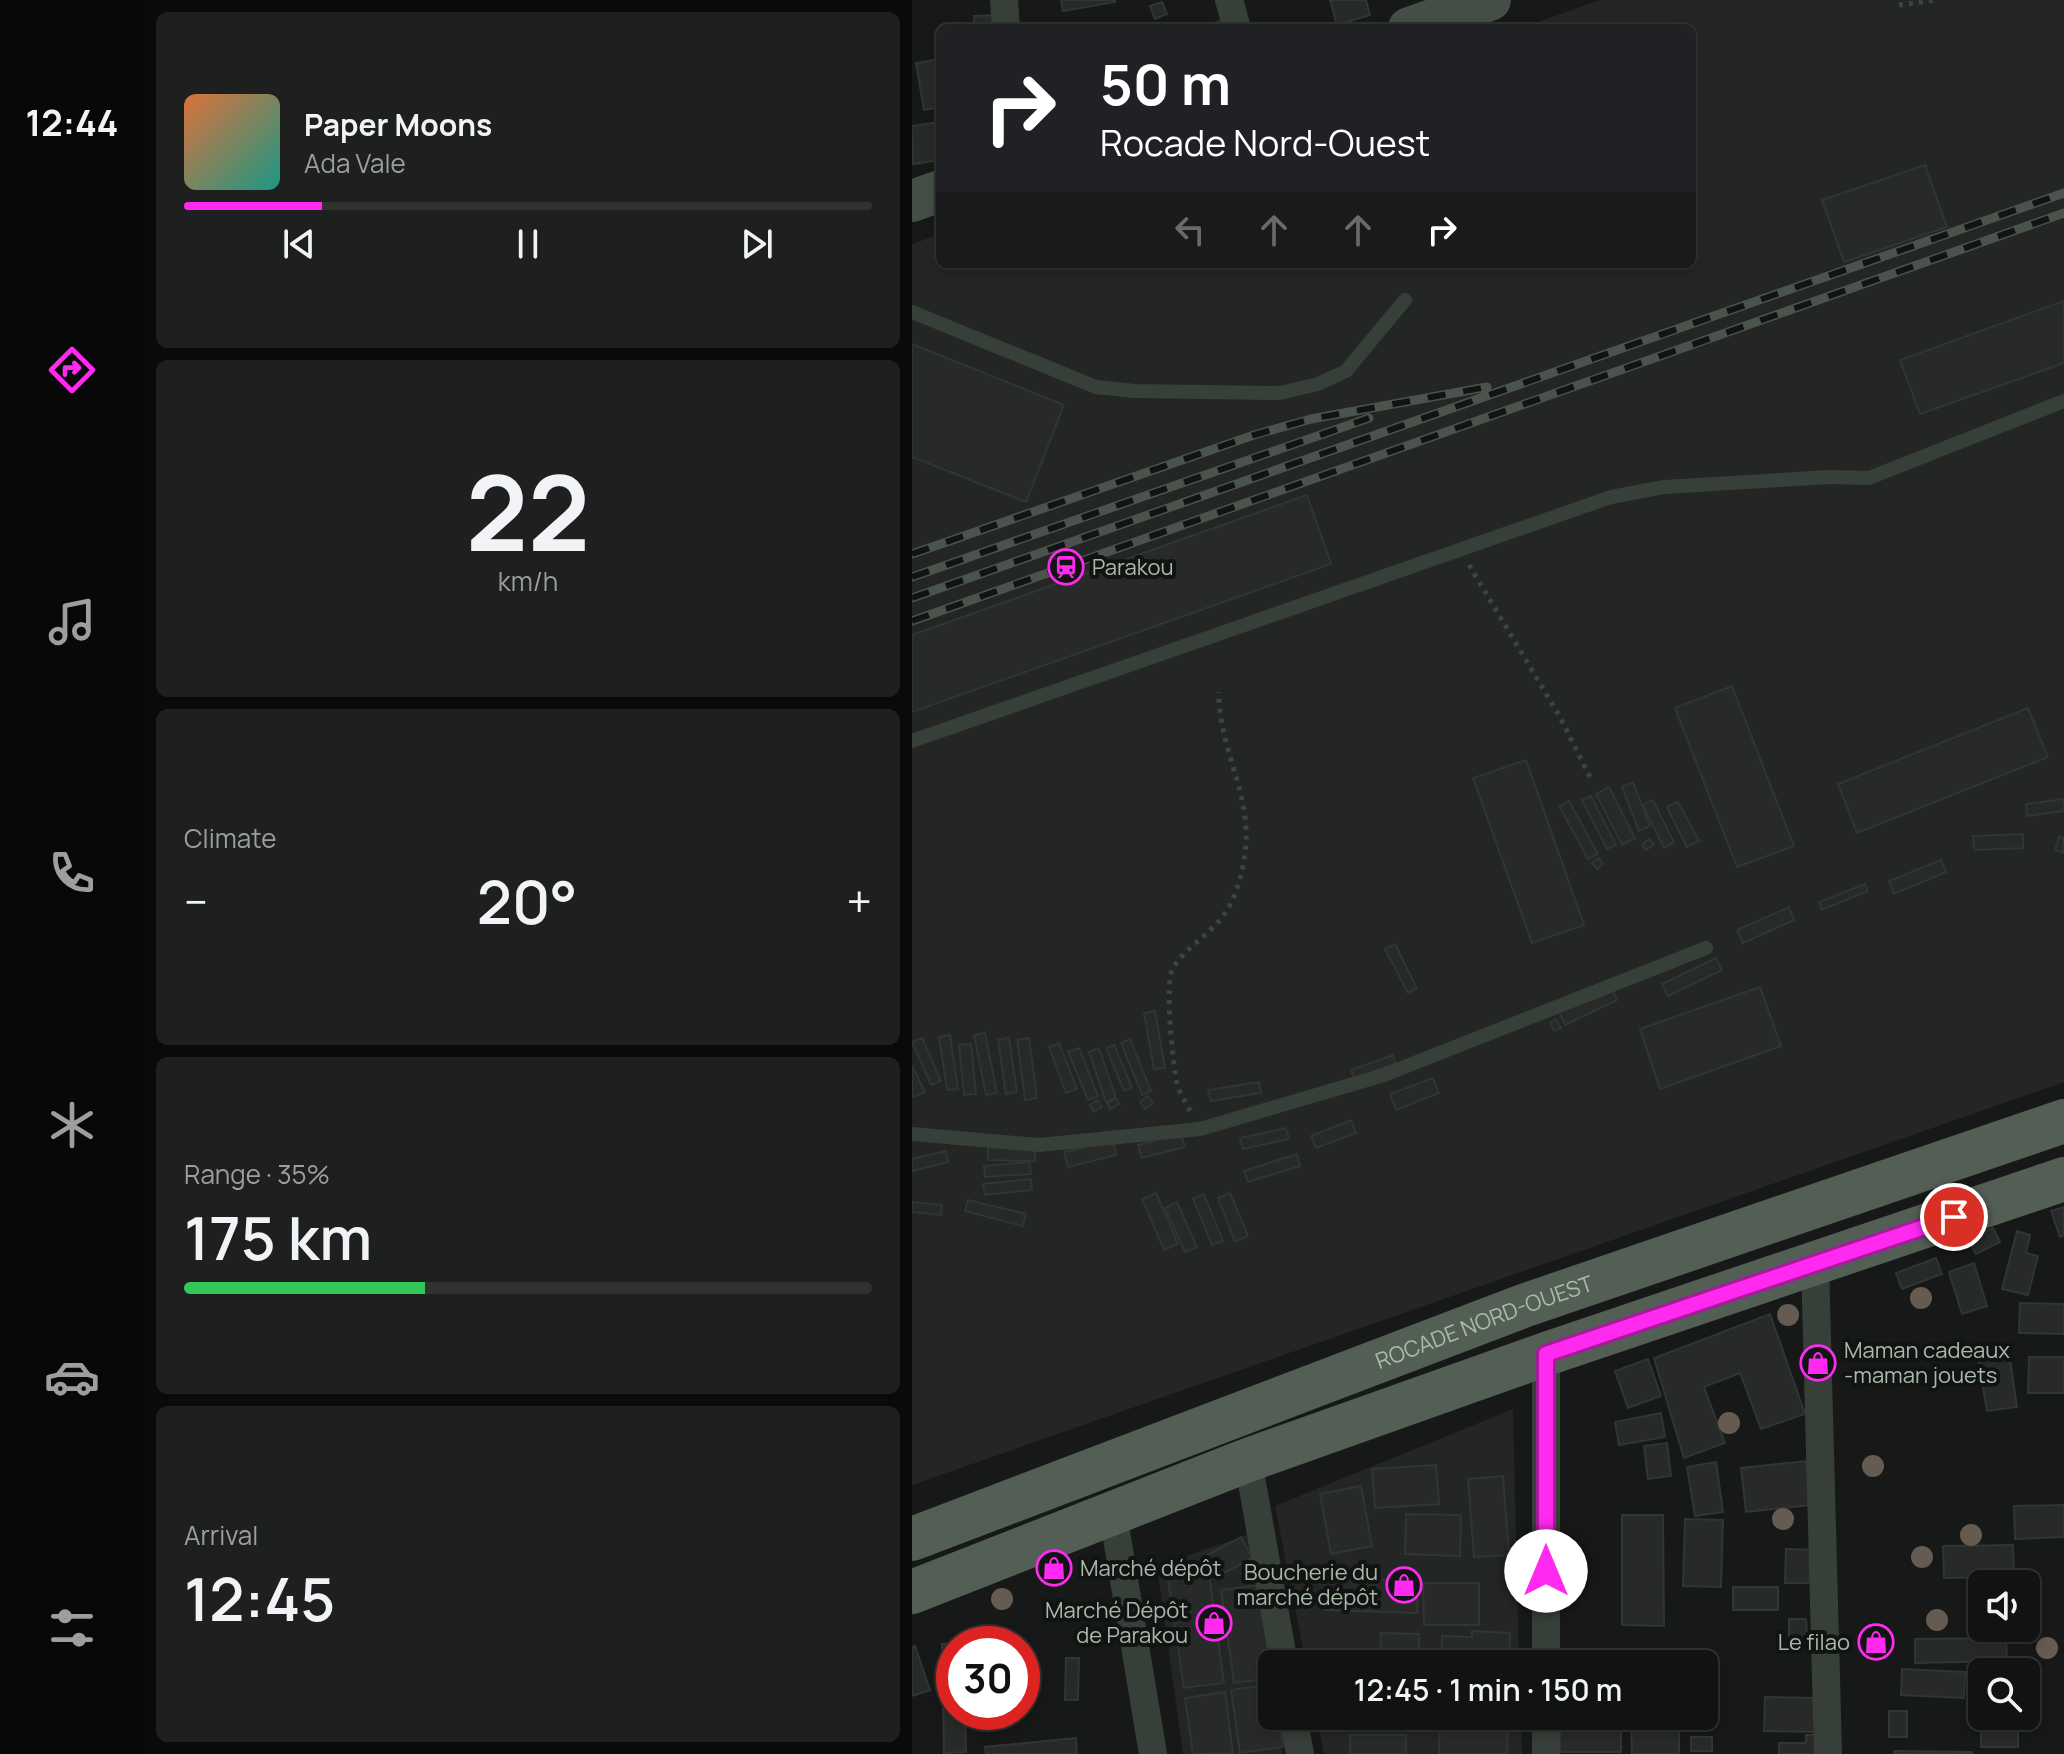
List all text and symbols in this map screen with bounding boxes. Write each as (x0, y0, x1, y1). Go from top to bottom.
text: 50 m (1100, 45, 1231, 122)
icon: right (968, 56, 1072, 160)
text: 12:44 (26, 98, 118, 147)
text: Paper Moons (304, 104, 492, 145)
text: Rocade Nord-Ouest (1100, 118, 1430, 167)
text: Ada Vale (304, 145, 406, 181)
icon: left (1168, 208, 1212, 252)
icon: ahead (1252, 208, 1296, 252)
icon: ahead (1336, 208, 1380, 252)
icon: right (1420, 208, 1464, 252)
icon: previous (277, 222, 321, 266)
icon: pause (506, 222, 550, 266)
icon: next (735, 222, 779, 266)
icon: directions (44, 342, 100, 398)
text: 22 (466, 440, 590, 582)
station icon: Parakou (1047, 548, 1085, 586)
place label: Parakou (1092, 552, 1173, 582)
text: km/h (498, 563, 558, 599)
icon: music (44, 594, 100, 650)
text: Climate (184, 820, 276, 856)
icon: phone (44, 845, 100, 901)
text: 20° (477, 860, 578, 942)
text: − (184, 871, 208, 931)
text: + (847, 871, 872, 931)
icon: climate (44, 1097, 100, 1153)
text: Range · 35% (184, 1156, 330, 1192)
pin (1920, 1183, 1988, 1251)
icon: arrive (1932, 1195, 1976, 1239)
text: 175 km (184, 1196, 372, 1278)
street label: ROCADE NORD-OUEST (1371, 1268, 1597, 1376)
place label: Maman cadeaux -maman jouets (1844, 1335, 2010, 1390)
shop icon: Maman cadeaux -maman jouets (1799, 1344, 1837, 1382)
icon: car (44, 1349, 100, 1405)
text: Arrival (184, 1517, 258, 1553)
position arrow (1504, 1529, 1588, 1613)
shop icon: Marché dépôt (1035, 1549, 1073, 1587)
place label: Marché dépôt (1080, 1553, 1222, 1583)
text: 12:45 (184, 1557, 335, 1639)
place label: Boucherie du marché dépôt (1236, 1557, 1378, 1612)
shop icon: Boucherie du marché dépôt (1385, 1566, 1423, 1604)
map controls (1968, 1570, 2040, 1730)
button: sound (1968, 1570, 2040, 1642)
place label: Marché Dépôt de Parakou (1045, 1595, 1188, 1650)
icon: filters (44, 1600, 100, 1656)
shop icon: Marché Dépôt de Parakou (1195, 1604, 1233, 1642)
shop icon: Le filao (1857, 1623, 1895, 1661)
speed limit sign: 30 (936, 1626, 1040, 1730)
place label: Le filao (1778, 1627, 1850, 1657)
button: search (1968, 1658, 2040, 1730)
text: 12:45 · 1 min · 150 m (1354, 1669, 1622, 1710)

